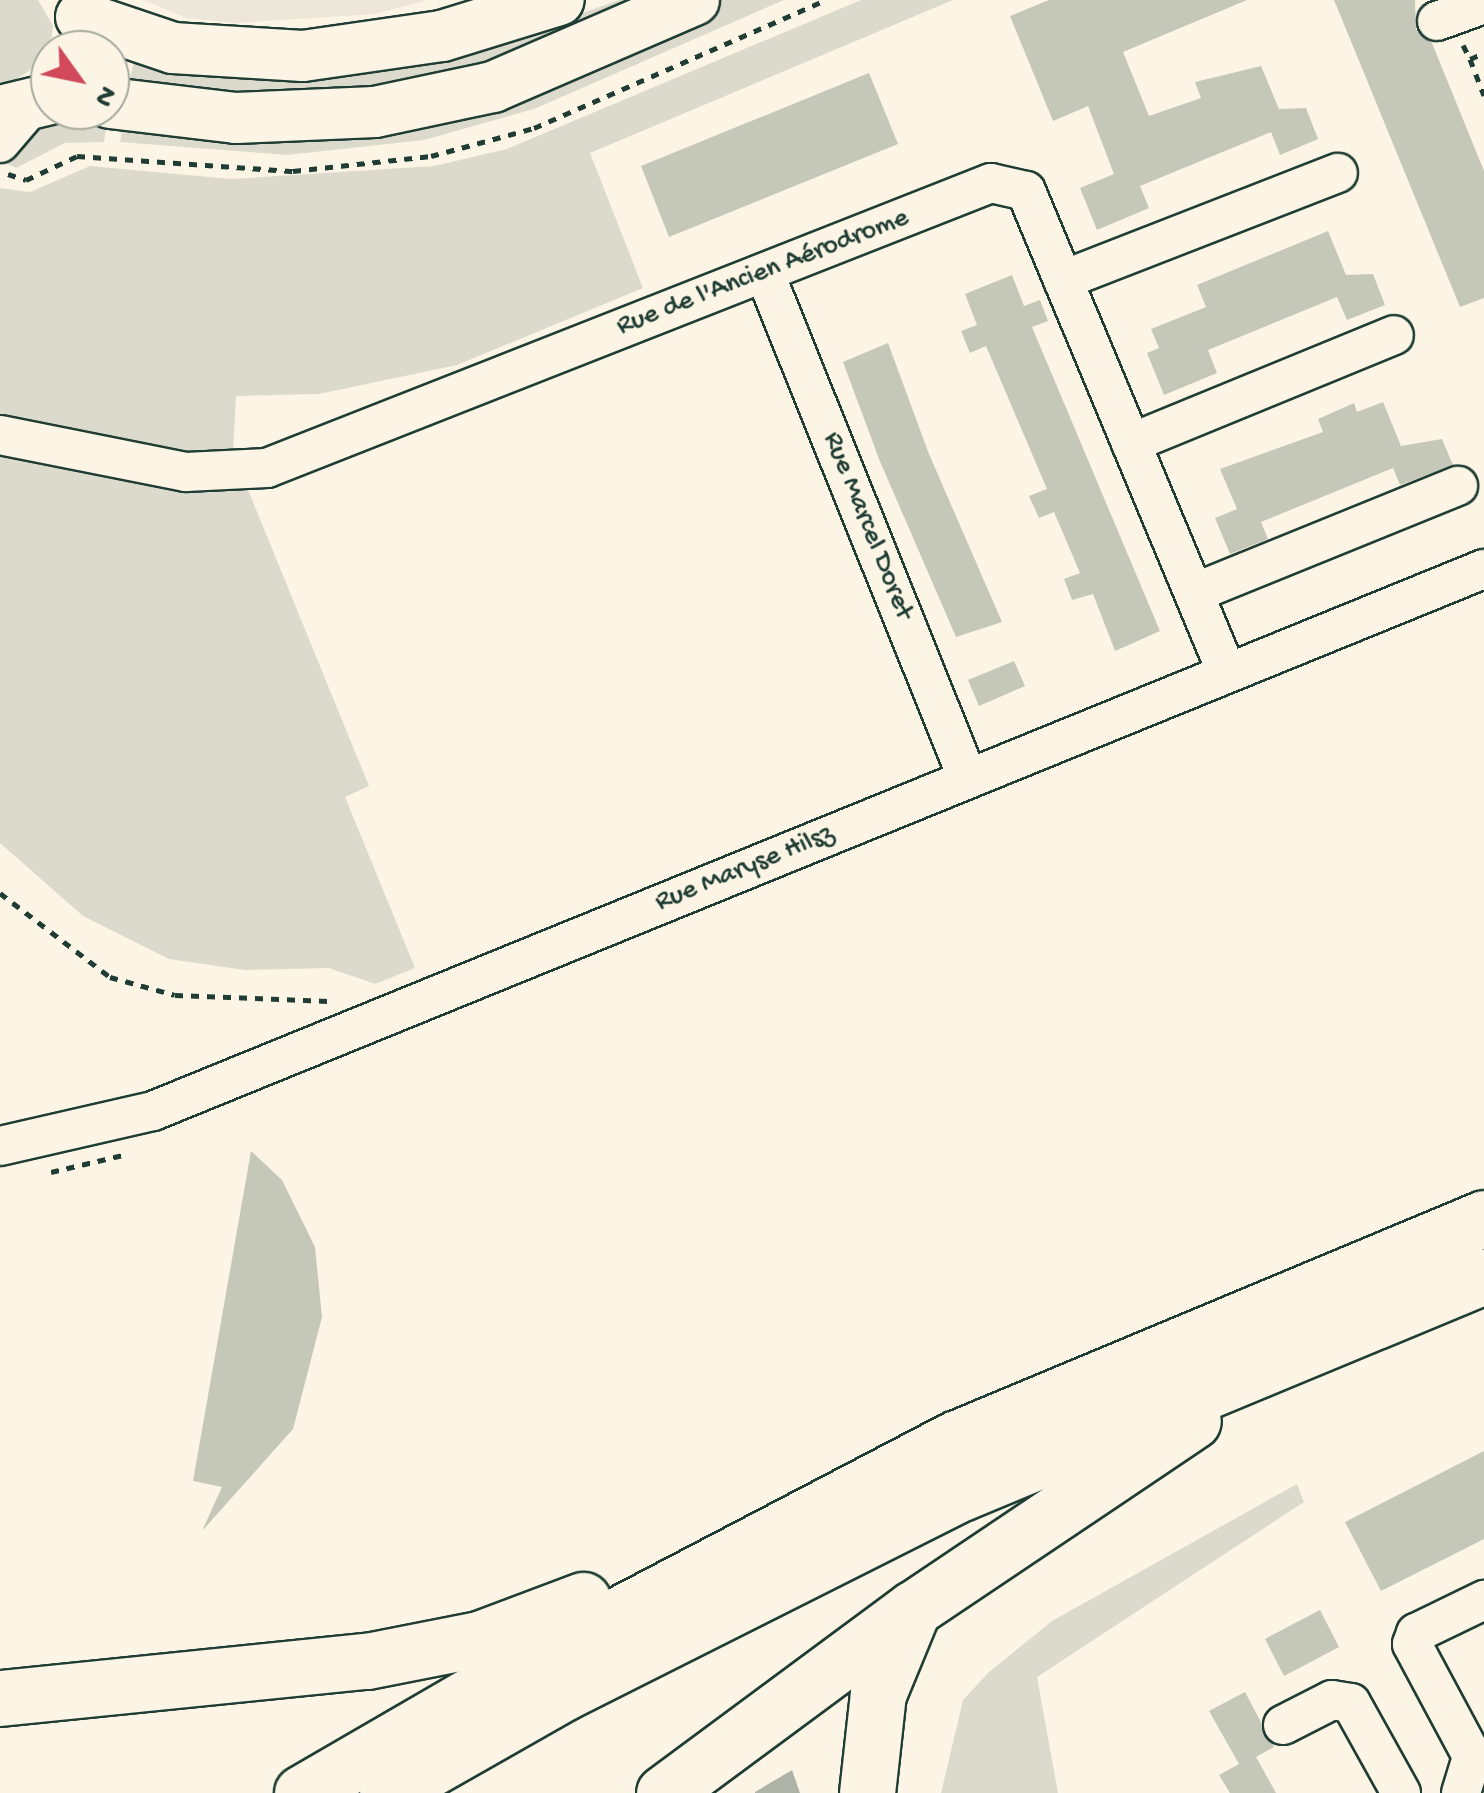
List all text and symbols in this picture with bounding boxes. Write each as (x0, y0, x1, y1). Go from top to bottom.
north arrow (30, 30, 130, 130)
text: N (85, 79, 123, 112)
street label: Rue de l'Ancien Aérodrome (612, 202, 914, 344)
street label: Rue Marcel Doret (814, 427, 920, 625)
street label: Rue Maryse Hilsz (651, 818, 839, 920)

